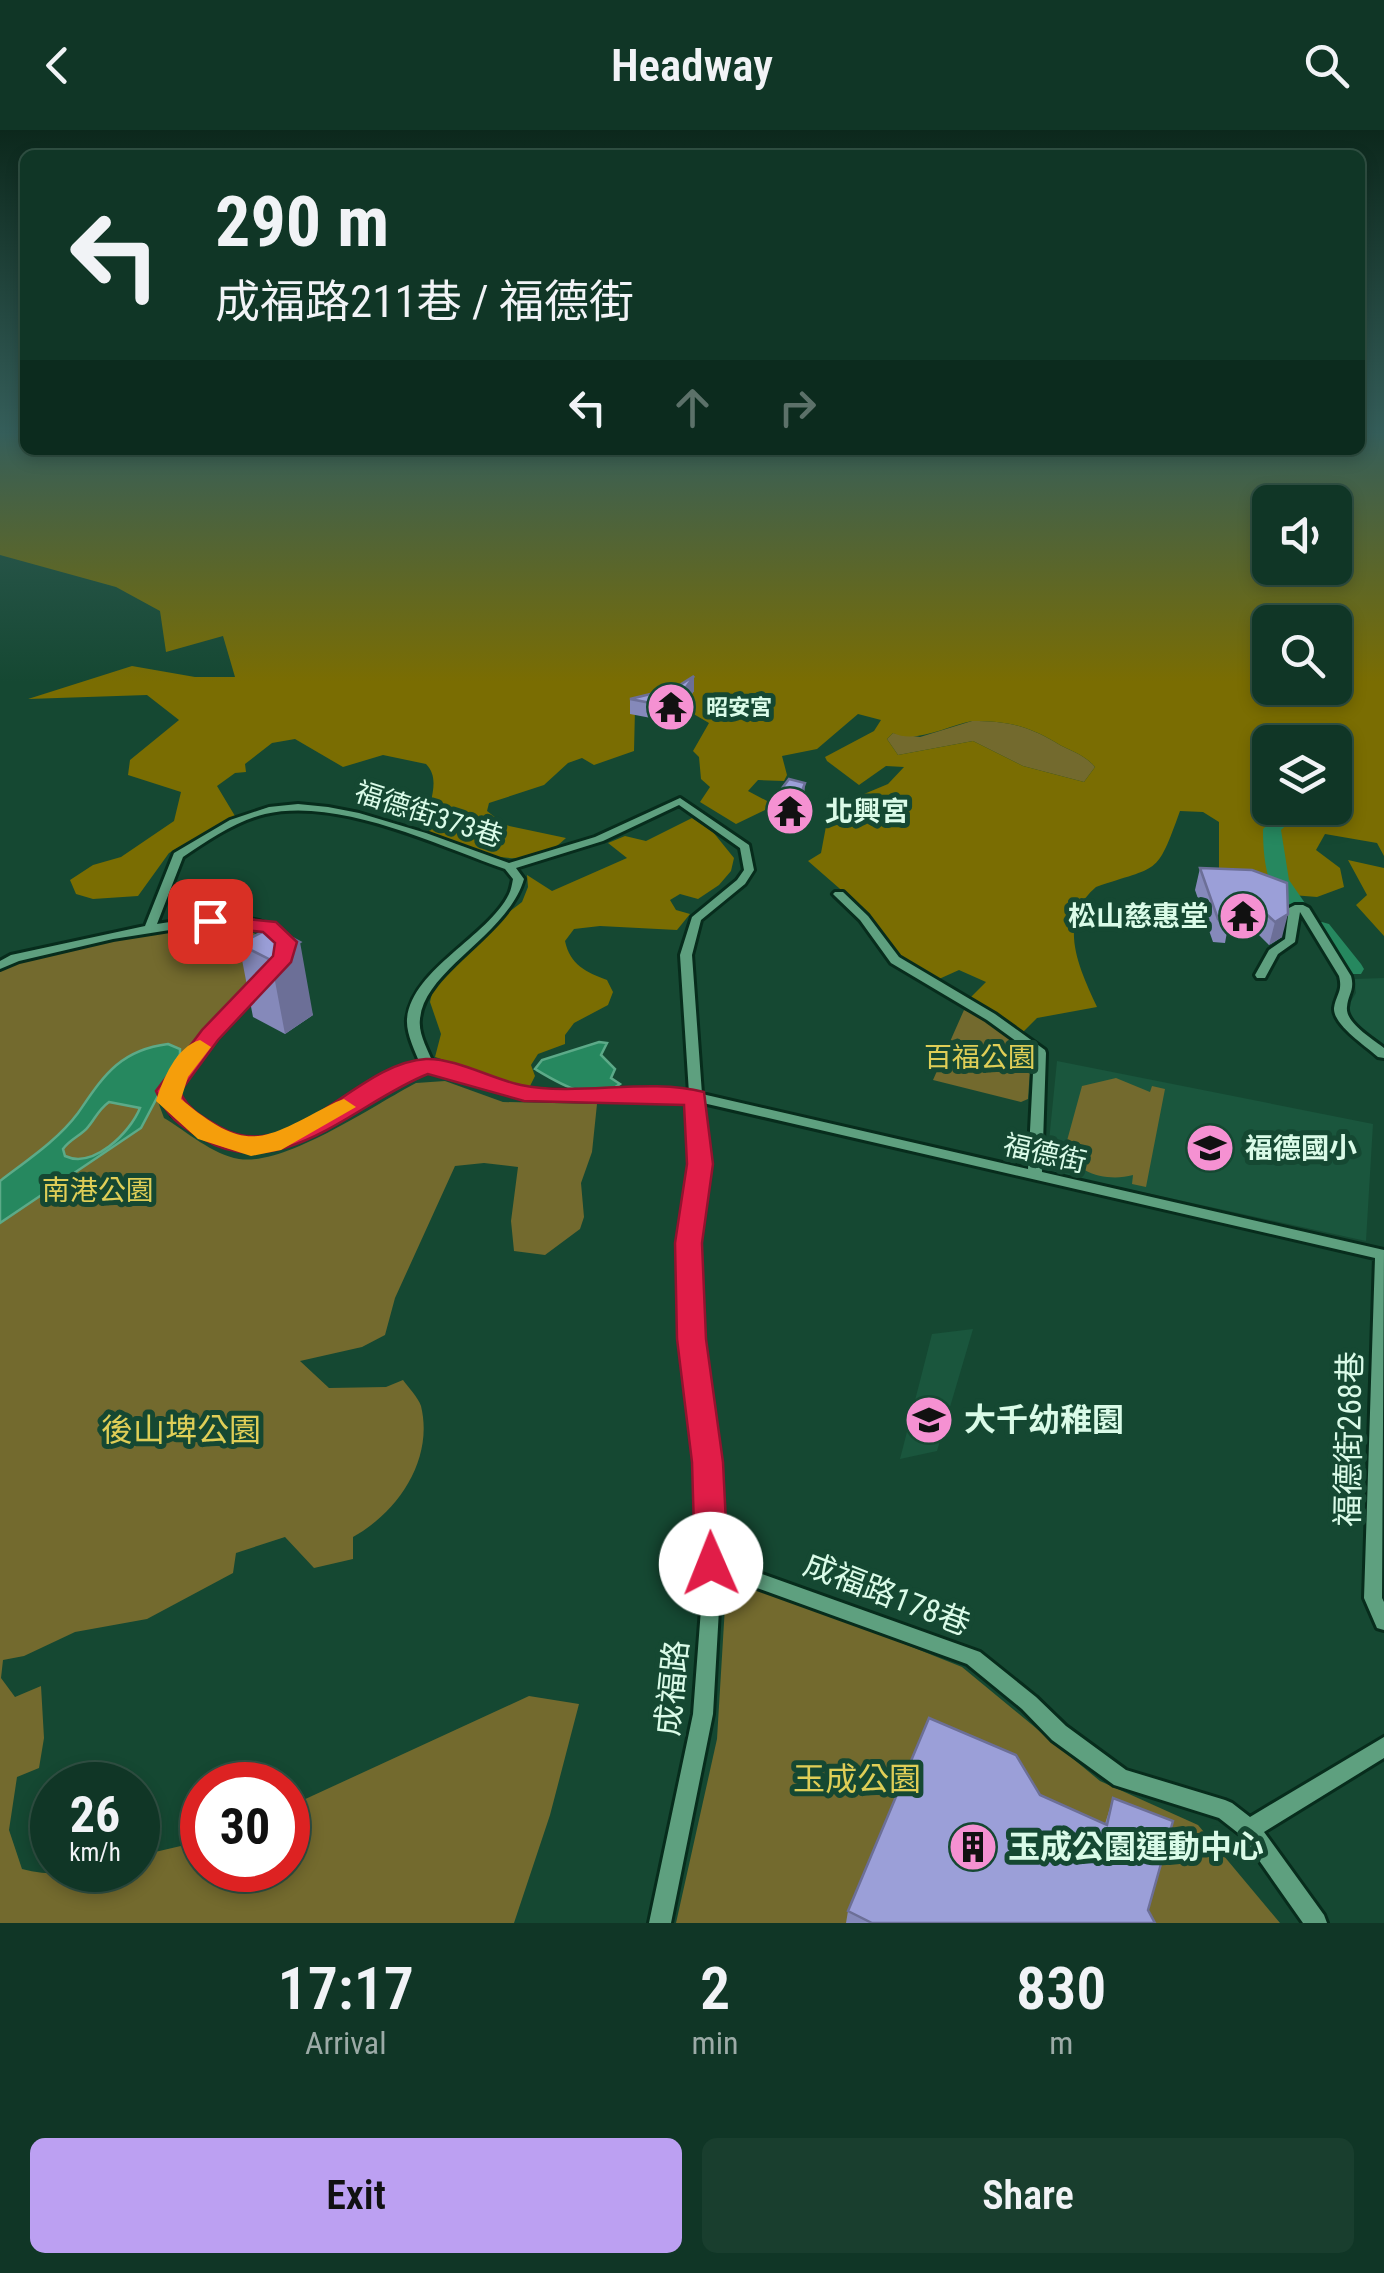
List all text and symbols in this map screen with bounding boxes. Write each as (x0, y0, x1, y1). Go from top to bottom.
icon: back (30, 38, 85, 93)
icon: search (1299, 38, 1354, 93)
text: Headway (611, 39, 773, 92)
text: 290 m (215, 181, 389, 263)
icon: left (50, 190, 180, 320)
text: 成福路211巷 / 福德街 (215, 275, 634, 328)
icon: left (560, 380, 615, 435)
icon: ahead (665, 380, 720, 435)
icon: right (770, 380, 825, 435)
map controls (1252, 485, 1352, 825)
button: sound (1252, 485, 1352, 585)
button: search (1252, 605, 1352, 705)
temple icon: 昭安宮 (645, 681, 697, 733)
place label: 昭安宮 (706, 695, 772, 720)
button: layers (1252, 725, 1352, 825)
street label: 福德街373巷 (351, 775, 507, 854)
temple icon: 北興宮 (764, 785, 816, 837)
place label: 北興宮 (825, 795, 909, 828)
pin (168, 879, 253, 964)
temple icon: 松山慈惠堂 (1217, 890, 1269, 942)
icon: arrive (183, 894, 238, 949)
place label: 松山慈惠堂 (1068, 900, 1208, 933)
park label: 百福公園 (924, 1041, 1036, 1074)
school or university icon: 福德國小 (1184, 1122, 1236, 1174)
street label: 福德街 (1000, 1128, 1090, 1179)
place label: 福德國小 (1245, 1132, 1357, 1165)
park label: 南港公園 (42, 1174, 154, 1207)
street label: 福德街268巷 (1328, 1351, 1370, 1527)
school or university icon: 大千幼稚園 (903, 1394, 955, 1446)
place label: 大千幼稚園 (964, 1401, 1124, 1439)
park label: 後山埤公園 (101, 1411, 261, 1449)
position arrow (659, 1512, 763, 1616)
street label: 成福路178巷 (798, 1545, 976, 1643)
street label: 成福路 (648, 1638, 696, 1738)
park label: 玉成公園 (793, 1760, 921, 1798)
speed limit sign: 30 (180, 1762, 310, 1892)
text: 26 (70, 1786, 120, 1844)
building icon: 玉成公園運動中心 (947, 1821, 999, 1873)
place label: 玉成公園運動中心 (1008, 1828, 1264, 1866)
text: km/h (69, 1838, 121, 1867)
text: 17:17 (277, 1953, 414, 2024)
text: 2 (700, 1953, 730, 2024)
text: 830 (1016, 1953, 1106, 2024)
text: Arrival (305, 2024, 386, 2062)
text: min (692, 2024, 738, 2062)
text: m (1049, 2024, 1073, 2062)
button: Exit (30, 2138, 682, 2253)
button: Share (702, 2138, 1354, 2253)

